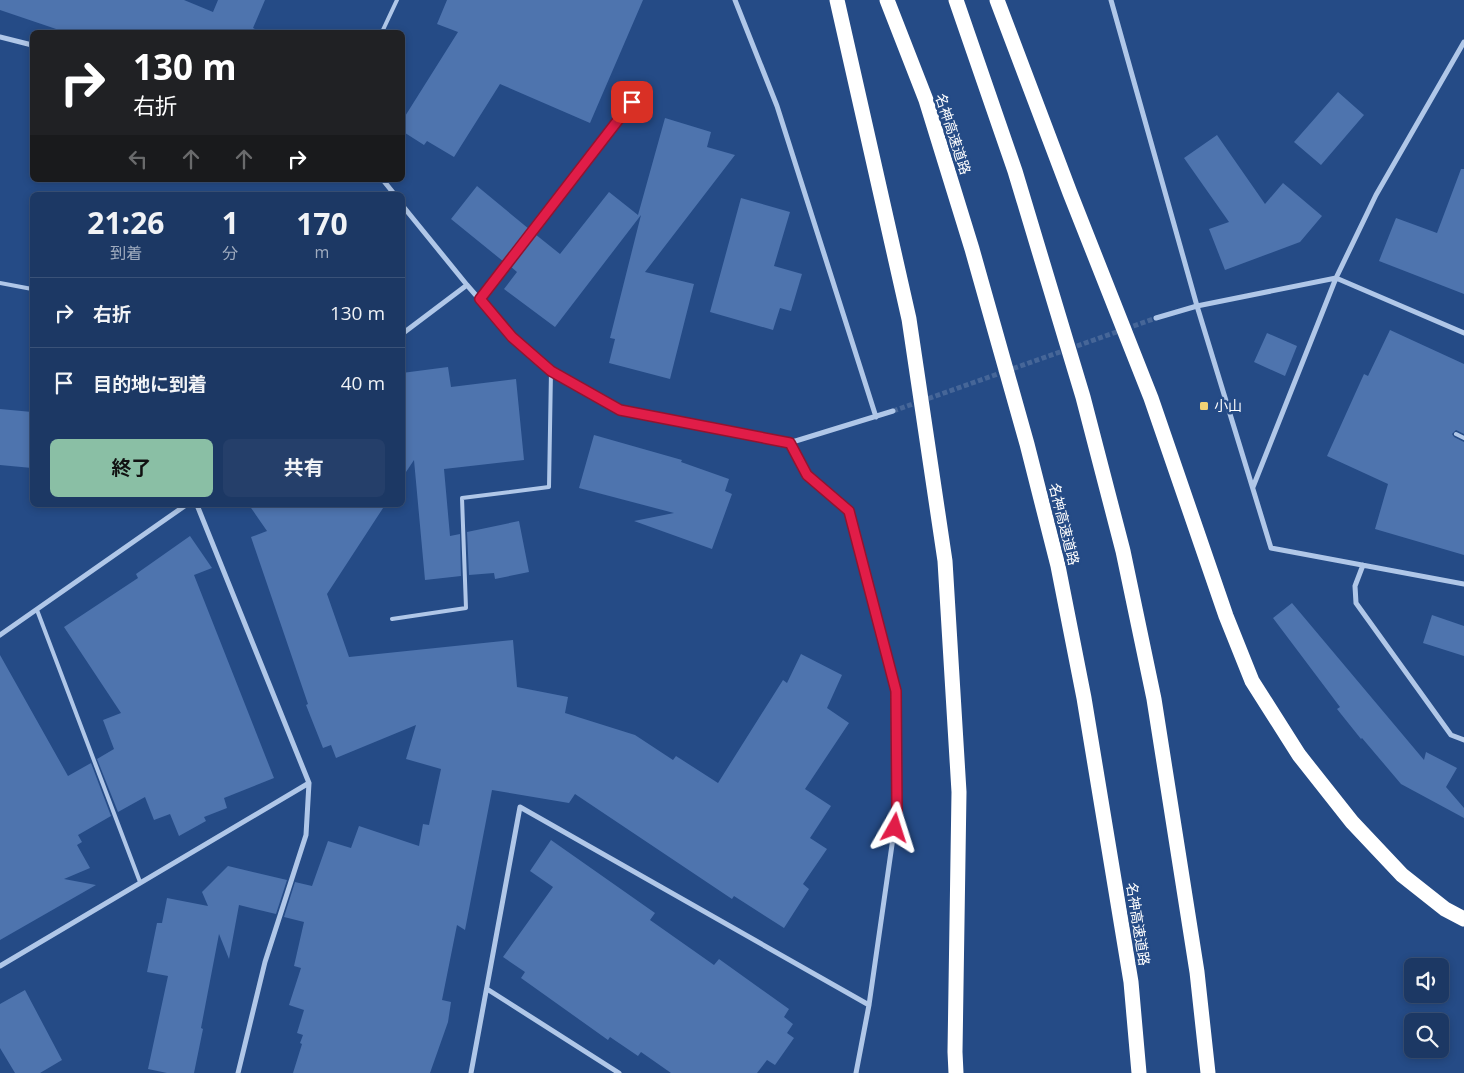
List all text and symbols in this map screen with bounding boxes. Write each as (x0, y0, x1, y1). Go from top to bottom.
text: 130 m (133, 43, 237, 90)
icon: right (50, 50, 115, 115)
pin (611, 81, 653, 123)
icon: arrive (618, 88, 646, 116)
text: 右折 (133, 90, 177, 120)
street label: 名神高速道路 (931, 91, 975, 177)
icon: left (124, 145, 152, 173)
icon: ahead (177, 145, 205, 173)
icon: ahead (230, 145, 258, 173)
icon: right (283, 145, 311, 173)
text: 21:26 (87, 202, 164, 243)
text: 1 (222, 202, 239, 243)
text: 170 (296, 203, 348, 244)
text: m (315, 241, 329, 263)
text: 到着 (110, 242, 142, 264)
text: 分 (222, 242, 238, 264)
icon: right (50, 299, 78, 327)
text: 130 m (330, 300, 385, 326)
text: 右折 (93, 301, 131, 327)
icon: arrive (50, 369, 78, 397)
text: 40 m (341, 370, 385, 396)
text: 目的地に到着 (93, 371, 207, 397)
place label: 小山 (1214, 396, 1242, 415)
marker: 小山 (1198, 400, 1210, 412)
button: 終了 (50, 439, 213, 497)
button: 共有 (223, 439, 385, 497)
street label: 名神高速道路 (1045, 481, 1084, 567)
position arrow (868, 801, 920, 853)
street label: 名神高速道路 (1123, 881, 1154, 967)
map controls (1404, 958, 1449, 1058)
button: sound (1404, 958, 1449, 1003)
button: search (1404, 1013, 1449, 1058)

